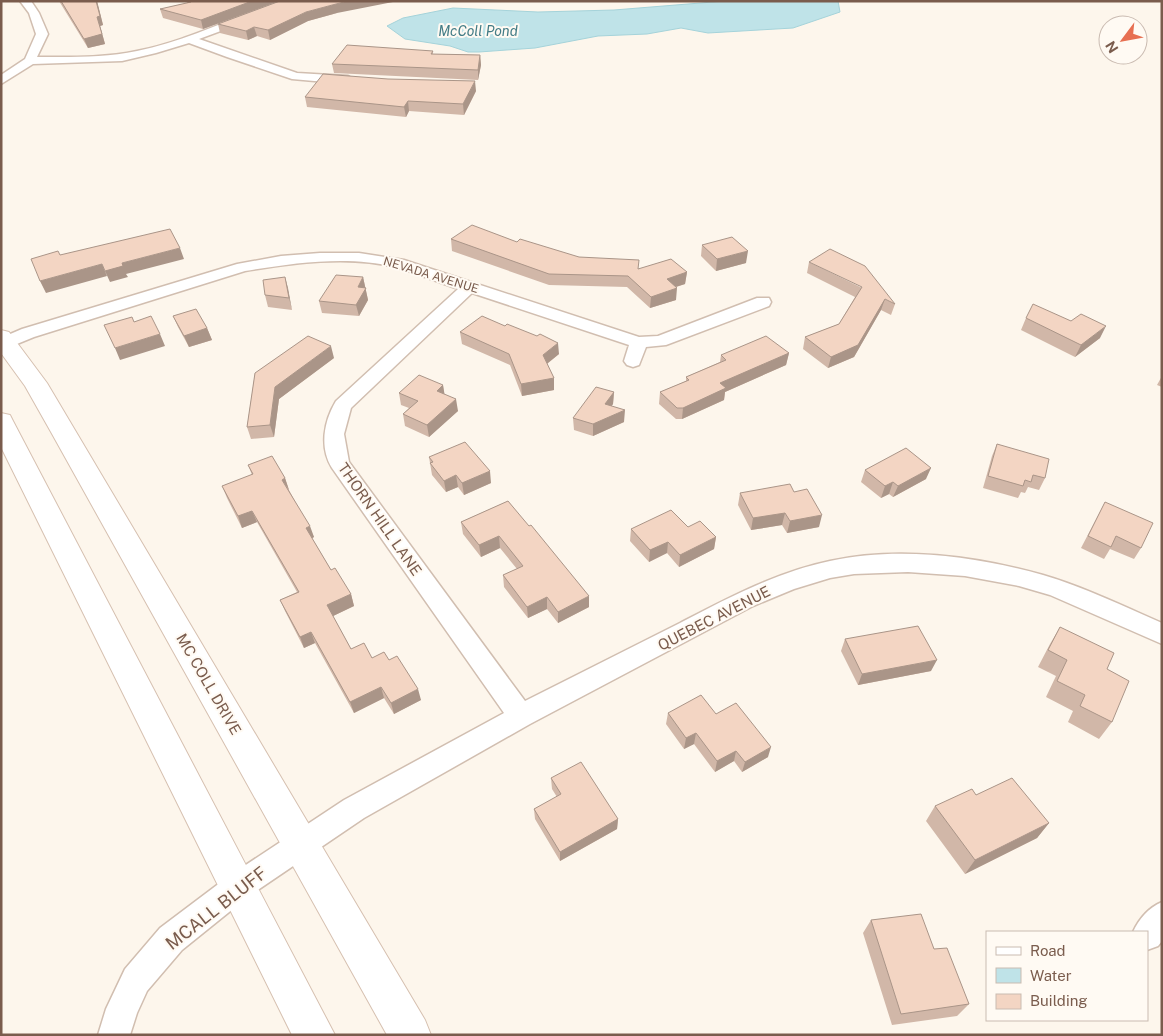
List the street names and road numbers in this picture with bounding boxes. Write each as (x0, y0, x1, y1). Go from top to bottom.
street label: NEVADA AVENUE (382, 254, 480, 296)
street label: THORN HILL LANE (335, 459, 425, 579)
street label: QUEBEC AVENUE (655, 582, 773, 654)
street label: MC COLL DRIVE (173, 630, 245, 738)
street label: MCALL BLUFF (161, 862, 271, 954)

